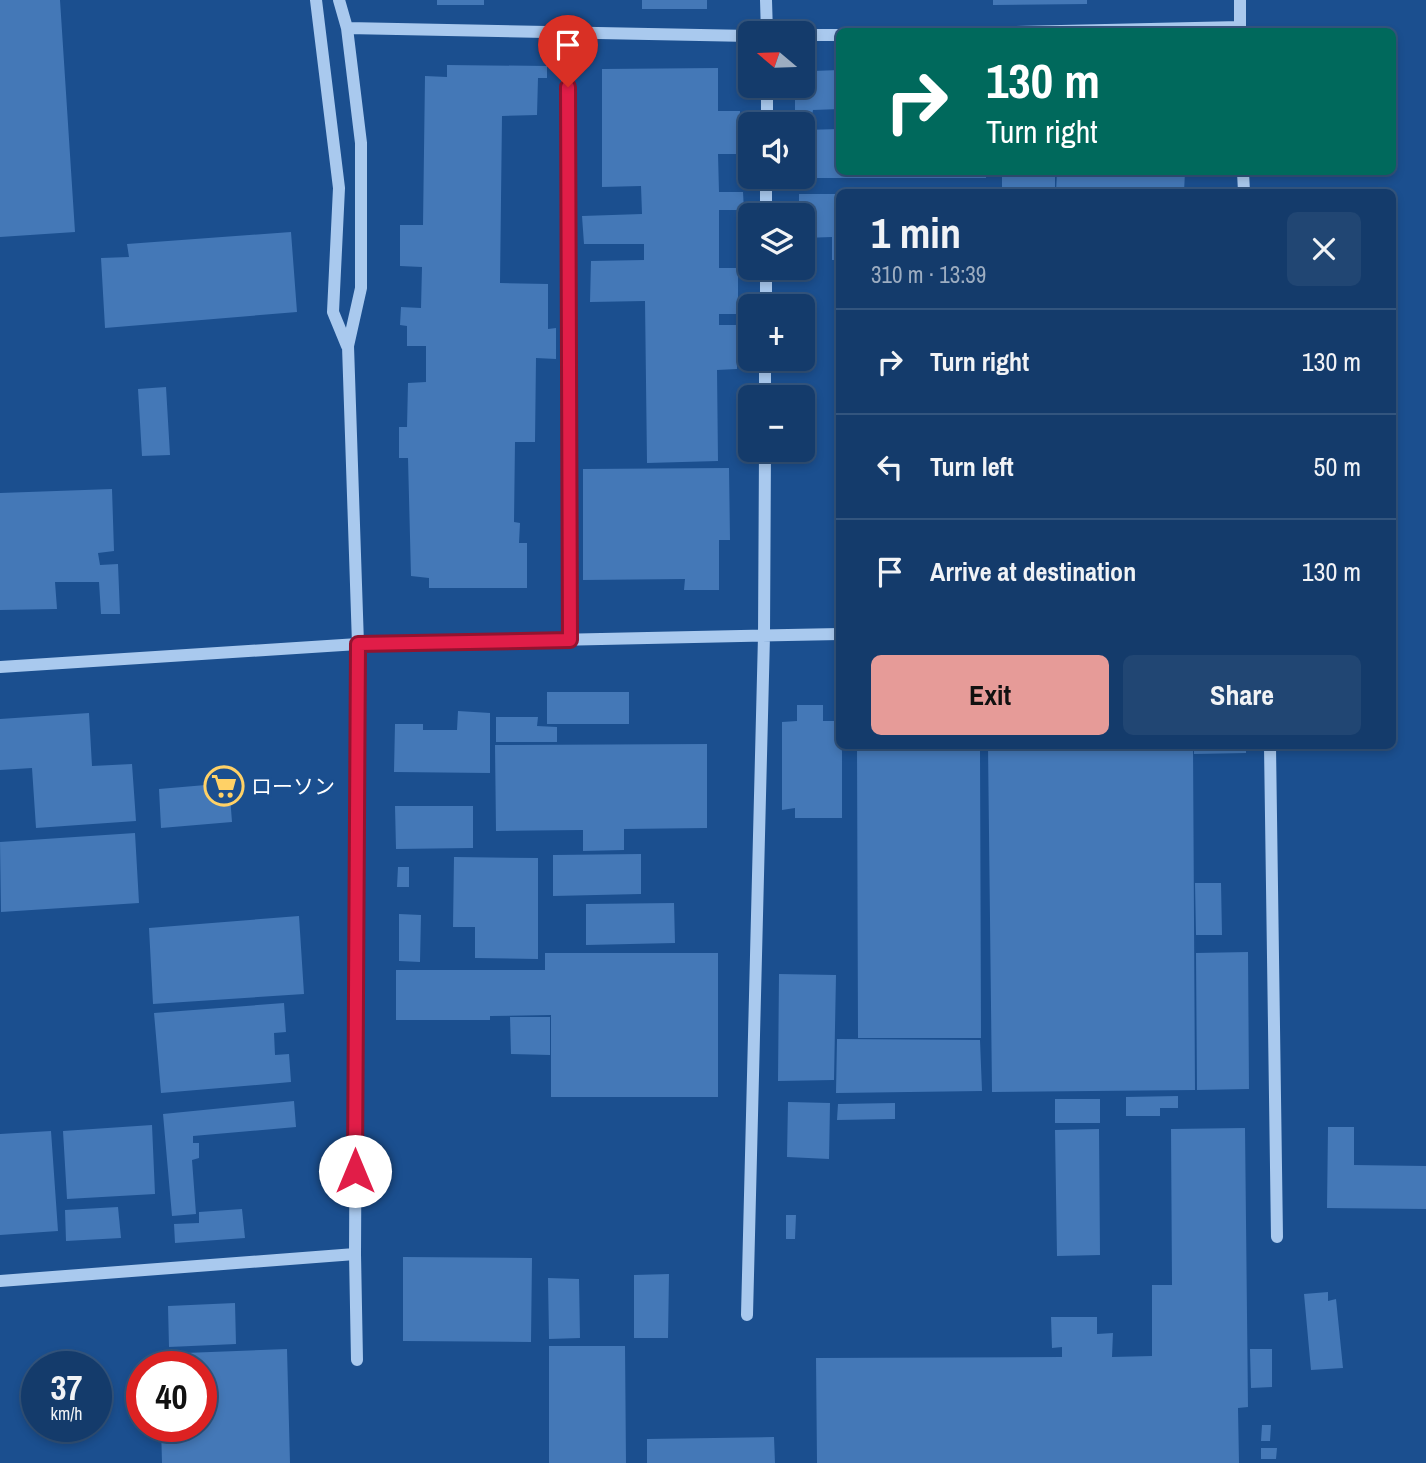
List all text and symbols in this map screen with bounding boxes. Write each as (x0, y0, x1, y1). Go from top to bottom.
pin (538, 15, 598, 87)
north arrow (738, 21, 816, 98)
map controls (738, 21, 815, 462)
icon: arrive (549, 26, 587, 64)
text: 130 m (986, 47, 1100, 113)
icon: right (871, 56, 962, 147)
text: Turn right (986, 110, 1098, 153)
button: sound (738, 112, 815, 189)
button: layers (738, 203, 815, 280)
text: 1 min (871, 205, 961, 261)
button: close (1287, 212, 1361, 286)
text: 310 m · 13:39 (871, 259, 986, 290)
button: + (738, 294, 815, 371)
icon: right (871, 343, 909, 381)
text: Turn right (930, 344, 1029, 379)
text: 130 m (1302, 344, 1361, 379)
button: − (738, 385, 815, 462)
icon: left (871, 448, 909, 486)
text: Turn left (930, 449, 1014, 484)
text: 50 m (1314, 449, 1361, 484)
icon: arrive (871, 553, 909, 591)
text: Arrive at destination (930, 554, 1136, 589)
text: 130 m (1302, 554, 1361, 589)
button: Exit (871, 655, 1109, 735)
button: Share (1123, 655, 1361, 735)
supermarket icon: ローソン (203, 765, 245, 807)
place label: ローソン (251, 772, 335, 801)
position arrow (318, 1134, 392, 1208)
speed limit sign: 40 (126, 1351, 217, 1442)
text: 37 (51, 1364, 82, 1411)
text: km/h (51, 1401, 83, 1426)

